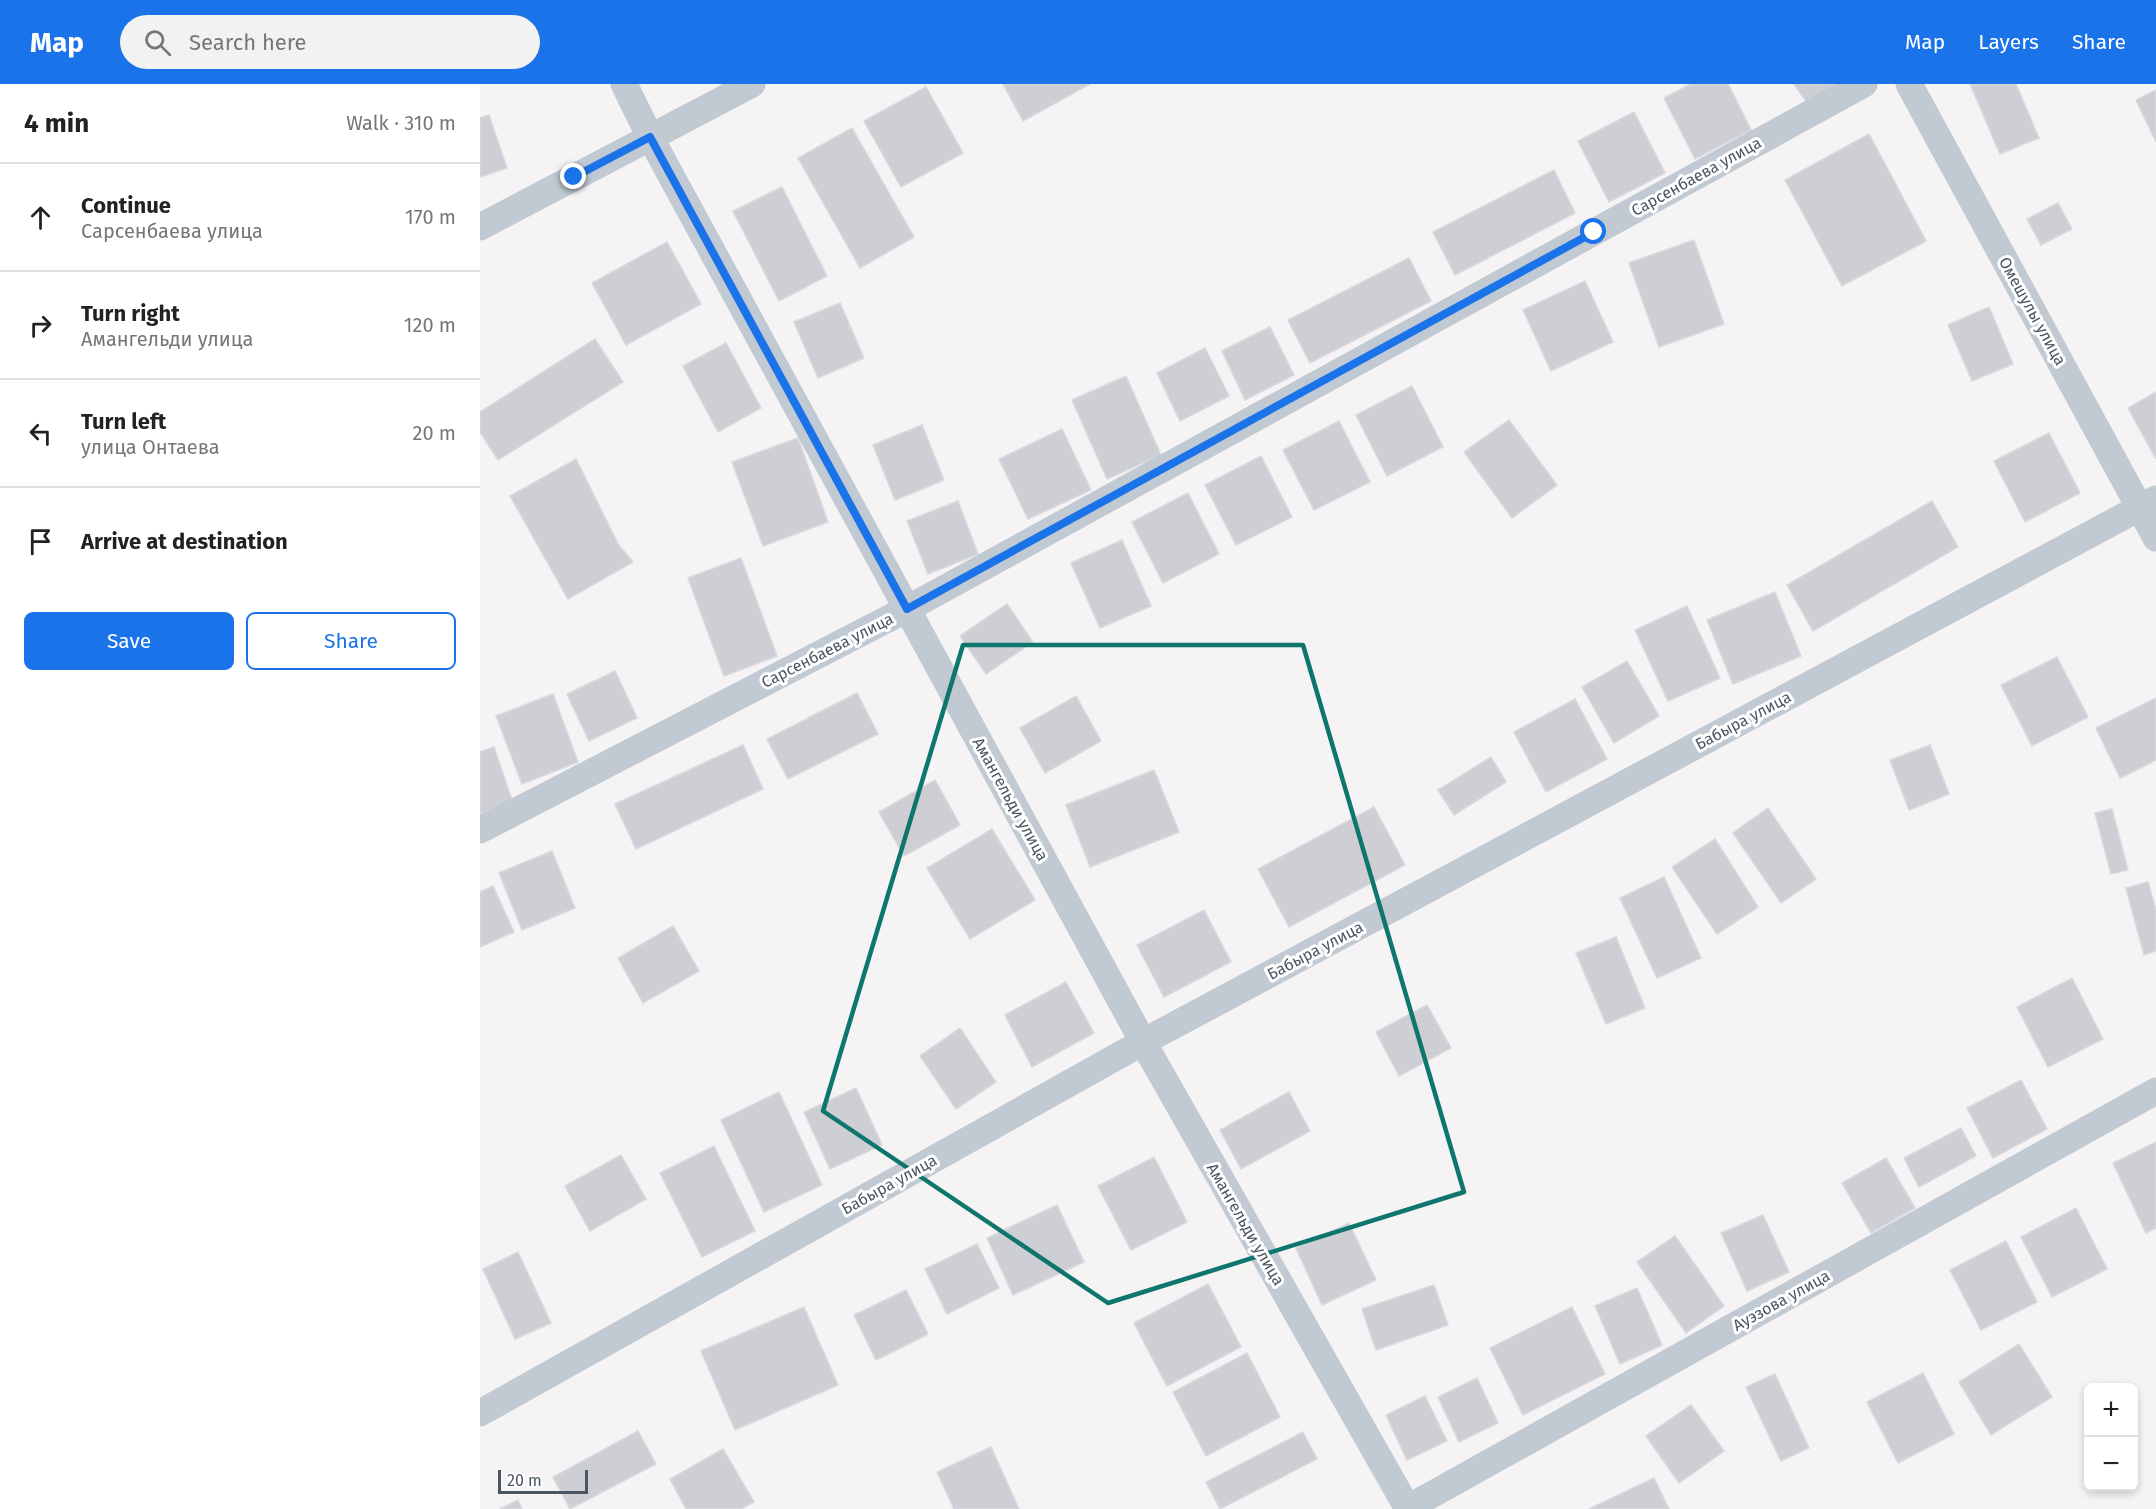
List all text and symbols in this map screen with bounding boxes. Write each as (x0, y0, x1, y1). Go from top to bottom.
search box (120, 15, 540, 69)
text: Map (30, 26, 84, 59)
icon: search (141, 26, 174, 59)
text: Search here (189, 29, 307, 56)
text: Map (1905, 29, 1945, 55)
text: Layers (1978, 29, 2039, 55)
text: Share (2072, 29, 2126, 55)
text: 4 min (24, 108, 89, 139)
text: Walk · 310 m (346, 111, 456, 135)
street label: Сарсенбаева улица (1628, 133, 1764, 220)
route end (560, 163, 586, 189)
text: Continue (81, 192, 171, 219)
icon: ahead (24, 201, 57, 234)
text: 170 m (405, 205, 456, 229)
route start (1580, 218, 1606, 244)
text: Сарсенбаева улица (81, 219, 263, 243)
street label: Омешулы улица (1995, 254, 2070, 369)
text: Turn right (81, 300, 180, 327)
icon: right (24, 309, 57, 342)
text: 120 m (404, 313, 456, 337)
text: Амангельди улица (81, 327, 253, 351)
text: Turn left (81, 408, 166, 435)
icon: left (24, 417, 57, 450)
text: 20 m (413, 421, 456, 445)
text: улица Онтаева (81, 435, 220, 459)
icon: arrive (24, 525, 57, 558)
text: Arrive at destination (81, 528, 288, 555)
street label: Сарсенбаева улица (758, 609, 896, 692)
button: Save (24, 612, 234, 670)
button: Share (246, 612, 456, 670)
street label: Бабыра улица (1692, 687, 1794, 754)
street label: Амангельди улица (969, 734, 1052, 864)
street label: Бабыра улица (1264, 917, 1366, 984)
street label: Бабыра улица (838, 1150, 940, 1218)
street label: Амангельди улица (1203, 1160, 1288, 1289)
street label: Ауэзова улица (1729, 1266, 1833, 1335)
map controls (2084, 1383, 2138, 1491)
button: + (2084, 1383, 2138, 1437)
button: − (2084, 1437, 2138, 1491)
scale bar (498, 1467, 588, 1494)
text: 20 m (507, 1471, 542, 1490)

